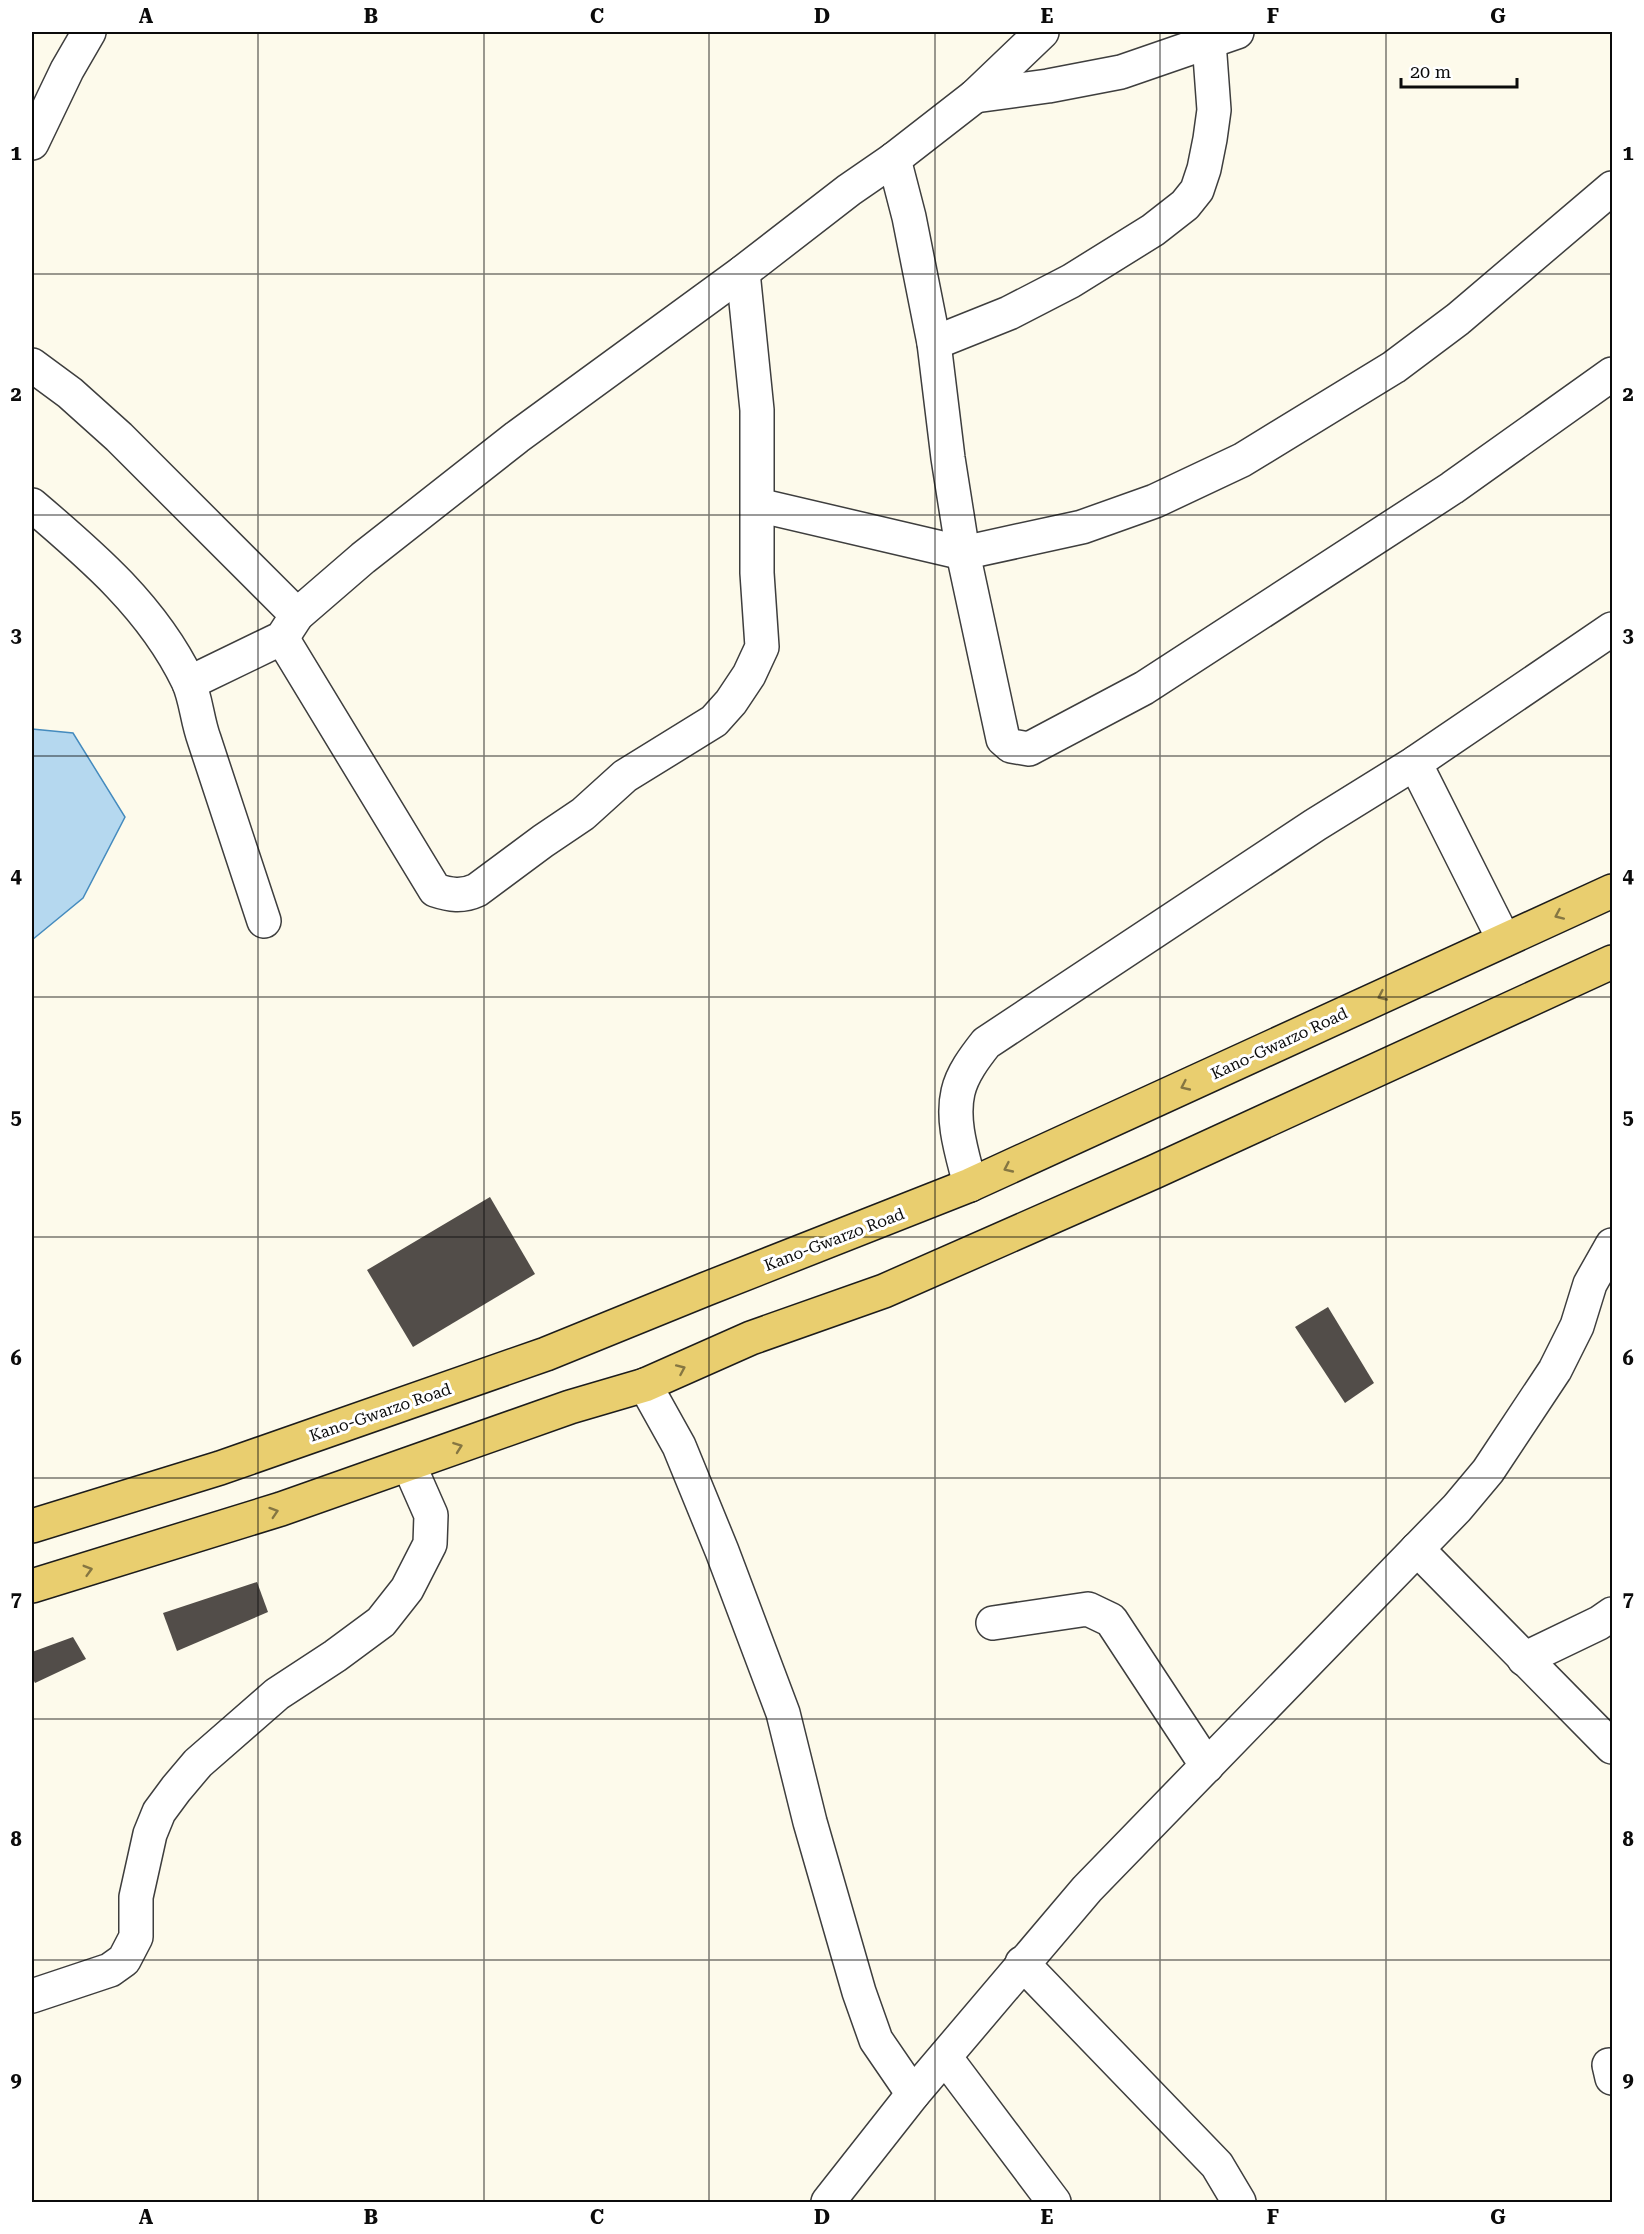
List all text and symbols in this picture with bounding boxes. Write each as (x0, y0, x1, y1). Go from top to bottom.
text: A (139, 4, 154, 28)
text: B (364, 4, 378, 28)
text: C (590, 4, 604, 28)
text: D (814, 4, 830, 28)
text: E (1041, 4, 1054, 28)
text: F (1267, 4, 1279, 28)
text: G (1490, 4, 1506, 28)
scale bar (1401, 51, 1516, 89)
text: 20 m (1410, 61, 1451, 82)
text: 1 (10, 141, 22, 165)
text: 1 (1622, 141, 1634, 165)
text: 2 (10, 382, 22, 406)
text: 2 (1622, 382, 1634, 406)
text: 3 (10, 623, 22, 647)
text: 3 (1622, 623, 1634, 647)
text: 4 (10, 864, 22, 888)
text: 4 (1622, 864, 1634, 888)
one-way arrow (1555, 908, 1566, 920)
one-way arrow (1377, 989, 1388, 1001)
street label: Kano-Gwarzo Road (1208, 1003, 1351, 1083)
one-way arrow (1181, 1079, 1192, 1091)
text: 5 (10, 1105, 22, 1129)
text: 5 (1622, 1105, 1634, 1129)
one-way arrow (1004, 1160, 1015, 1172)
street label: Kano-Gwarzo Road (761, 1204, 907, 1275)
text: 6 (10, 1346, 22, 1370)
text: 6 (1622, 1346, 1634, 1370)
one-way arrow (675, 1364, 686, 1376)
street label: Kano-Gwarzo Road (307, 1379, 454, 1446)
one-way arrow (452, 1442, 463, 1455)
one-way arrow (268, 1506, 279, 1519)
one-way arrow (82, 1565, 93, 1577)
text: 7 (10, 1587, 22, 1611)
text: 7 (1622, 1587, 1634, 1611)
text: 8 (10, 1827, 22, 1851)
text: 8 (1622, 1827, 1634, 1851)
text: 9 (10, 2068, 22, 2092)
text: 9 (1622, 2068, 1634, 2092)
text: A (139, 2205, 154, 2229)
text: B (364, 2205, 378, 2229)
text: C (590, 2205, 604, 2229)
text: D (814, 2205, 830, 2229)
text: E (1041, 2205, 1054, 2229)
text: F (1267, 2205, 1279, 2229)
text: G (1490, 2205, 1506, 2229)

